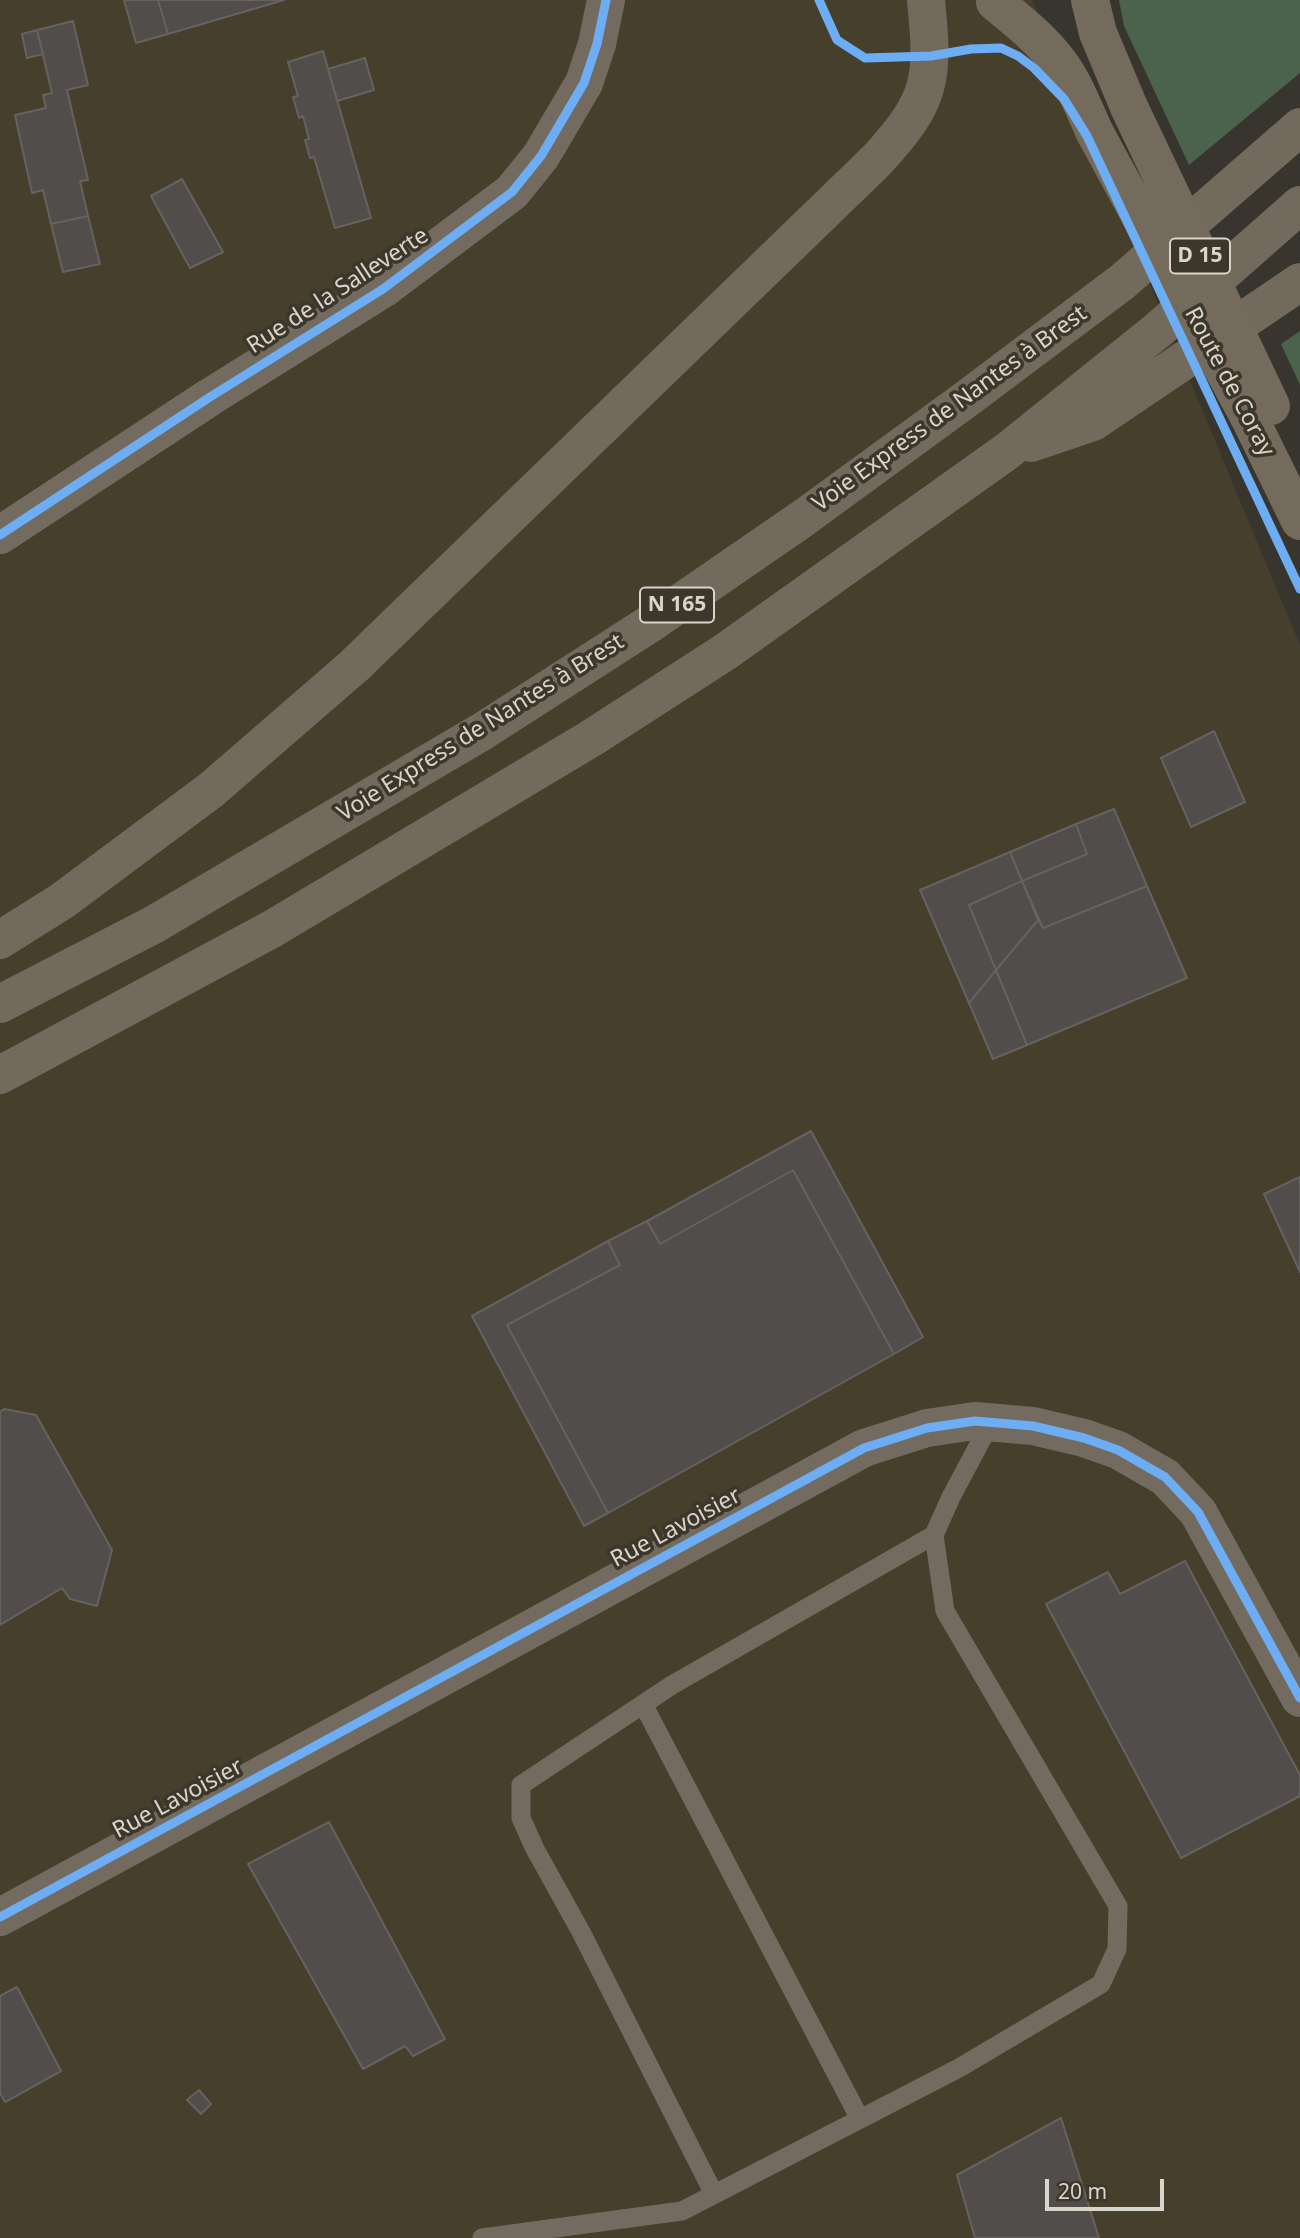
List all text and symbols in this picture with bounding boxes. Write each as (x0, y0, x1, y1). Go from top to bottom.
street label: Rue de la Salleverte (242, 222, 434, 360)
road number: D 15 (1170, 238, 1230, 274)
street label: Voie Express de Nantes à Brest (807, 300, 1093, 518)
street label: Route de Coray (1178, 303, 1280, 461)
road number: N 165 (640, 588, 714, 622)
street label: Voie Express de Nantes à Brest (333, 628, 629, 828)
street label: Rue Lavoisier (606, 1482, 746, 1574)
street label: Rue Lavoisier (108, 1753, 248, 1845)
scale bar (1048, 2164, 1167, 2208)
text: 20 m (1058, 2177, 1107, 2205)

